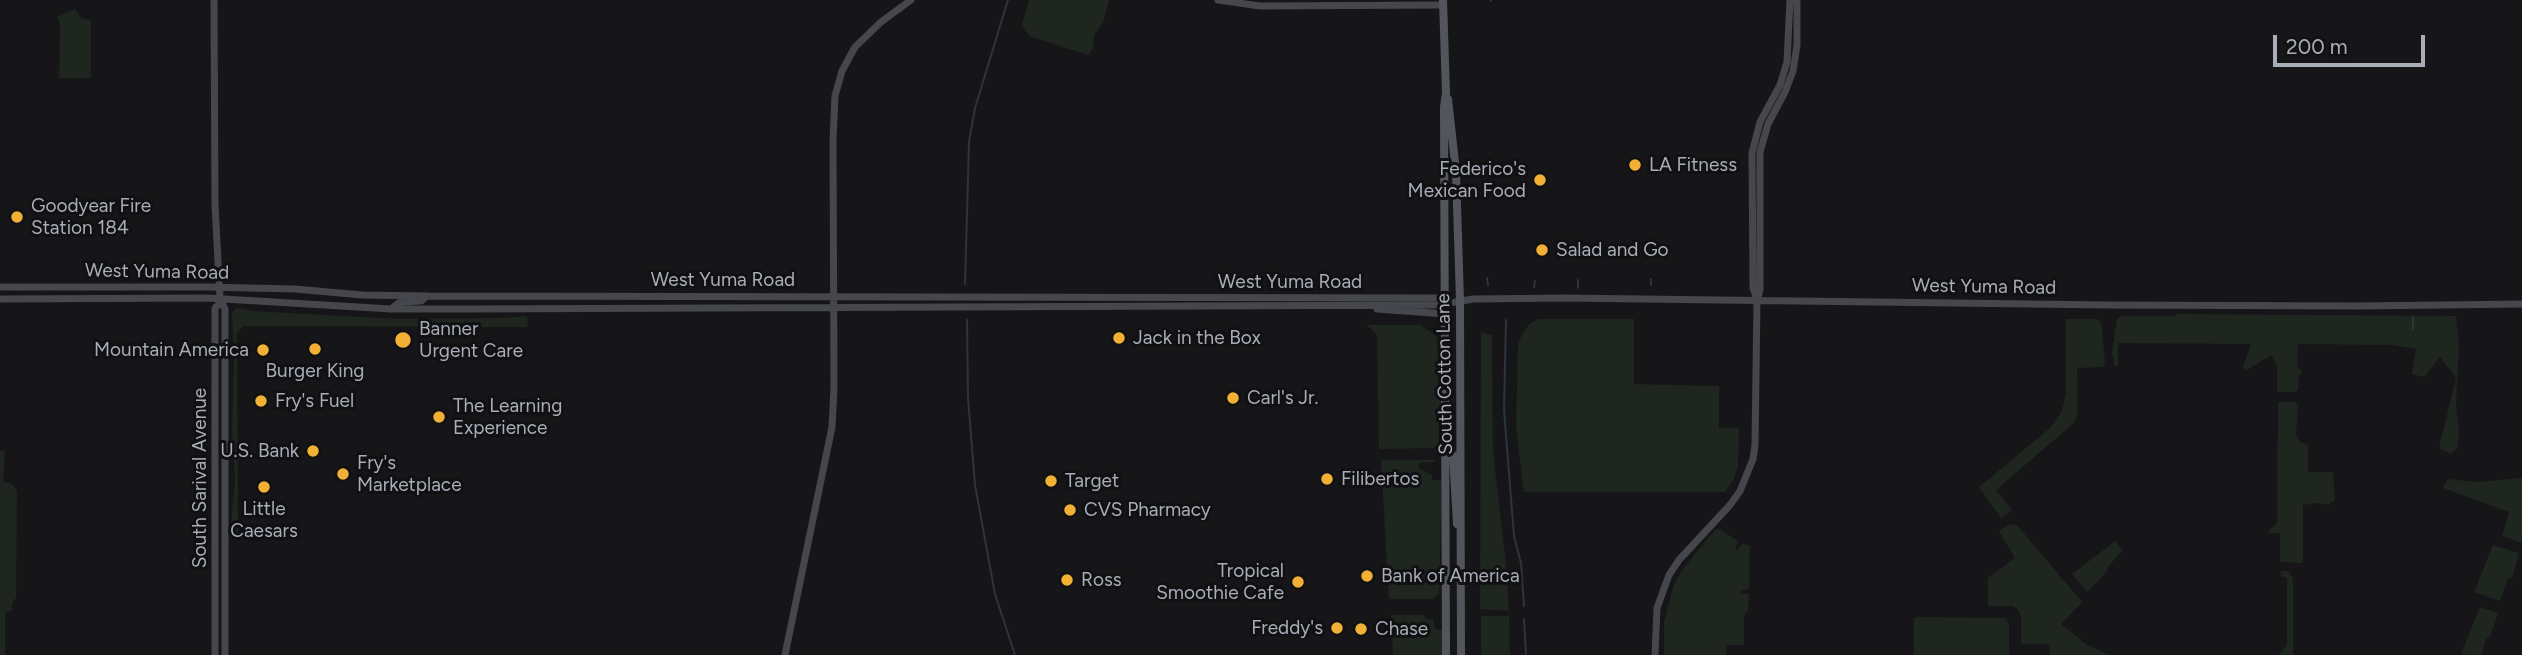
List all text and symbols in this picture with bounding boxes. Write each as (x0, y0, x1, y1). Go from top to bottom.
scale bar (2277, 21, 2429, 65)
text: 200 m (2286, 34, 2348, 59)
place label: LA Fitness (1649, 154, 1737, 176)
marker: LA Fitness (1627, 157, 1643, 173)
place label: Federico's Mexican Food (1408, 158, 1526, 202)
marker: Federico's Mexican Food (1532, 172, 1548, 188)
place label: Goodyear Fire Station 184 (31, 195, 151, 239)
marker: Goodyear Fire Station 184 (9, 209, 25, 225)
place label: Salad and Go (1556, 239, 1669, 261)
marker: Salad and Go (1534, 242, 1550, 258)
street label: West Yuma Road (85, 259, 229, 285)
street label: West Yuma Road (651, 269, 795, 291)
street label: West Yuma Road (1218, 271, 1362, 293)
street label: West Yuma Road (1912, 274, 2056, 300)
street label: South Cotton Lane (1432, 293, 1458, 455)
place label: Banner Urgent Care (419, 318, 523, 362)
place label: Jack in the Box (1133, 327, 1261, 349)
marker: Banner Urgent Care (393, 330, 413, 350)
marker: Jack in the Box (1111, 330, 1127, 346)
place label: Mountain America (94, 339, 249, 361)
marker: Burger King (307, 341, 323, 357)
marker: Mountain America (255, 342, 271, 358)
place label: Burger King (265, 360, 365, 382)
place label: Carl's Jr. (1247, 387, 1318, 409)
street label: South Sarival Avenue (189, 388, 211, 568)
place label: Fry's Fuel (275, 390, 354, 412)
marker: Carl's Jr. (1225, 390, 1241, 406)
marker: Fry's Fuel (253, 393, 269, 409)
place label: The Learning Experience (453, 395, 562, 439)
marker: The Learning Experience (431, 409, 447, 425)
place label: U.S. Bank (220, 440, 299, 462)
marker: U.S. Bank (305, 443, 321, 459)
place label: Fry's Marketplace (357, 452, 462, 496)
marker: Fry's Marketplace (335, 466, 351, 482)
place label: Filibertos (1341, 468, 1419, 490)
place label: Target (1065, 470, 1119, 492)
marker: Filibertos (1319, 471, 1335, 487)
marker: Target (1043, 473, 1059, 489)
marker: Little Caesars (256, 479, 272, 495)
place label: Little Caesars (230, 498, 298, 542)
place label: CVS Pharmacy (1084, 499, 1211, 521)
marker: CVS Pharmacy (1062, 502, 1078, 518)
place label: Tropical Smoothie Cafe (1156, 560, 1284, 604)
place label: Bank of America (1381, 565, 1520, 587)
marker: Bank of America (1359, 568, 1375, 584)
place label: Ross (1081, 569, 1122, 591)
marker: Ross (1059, 572, 1075, 588)
marker: Tropical Smoothie Cafe (1290, 574, 1306, 590)
place label: Freddy's (1251, 617, 1323, 639)
place label: Chase (1375, 618, 1428, 640)
marker: Freddy's (1329, 620, 1345, 636)
marker: Chase (1353, 621, 1369, 637)

